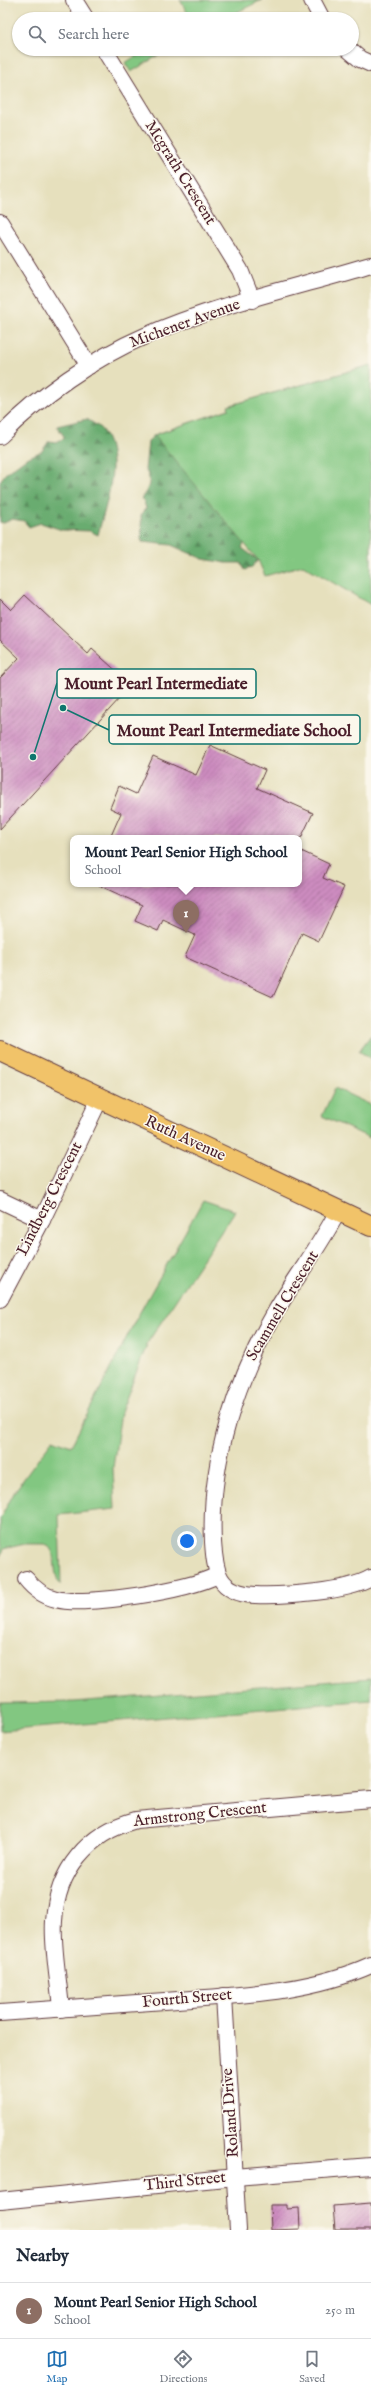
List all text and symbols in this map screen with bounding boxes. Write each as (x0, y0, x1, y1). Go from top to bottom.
search box (12, 12, 359, 56)
icon: search (26, 23, 48, 45)
text: Search here (58, 25, 129, 44)
street label: Mcgrath Crescent (140, 117, 220, 229)
street label: Michener Avenue (127, 295, 243, 353)
callout: Mount Pearl Intermediate (57, 669, 256, 698)
text: Mount Pearl Intermediate (64, 674, 248, 695)
callout: Mount Pearl Intermediate School (109, 715, 360, 744)
text: Mount Pearl Intermediate School (117, 721, 352, 742)
popup (70, 835, 302, 887)
text: Mount Pearl Senior High School (85, 843, 287, 862)
text: School (85, 862, 121, 879)
pin: 1 (173, 900, 199, 933)
street label: Ruth Avenue (141, 1112, 229, 1166)
street label: Lindberg Crescent (13, 1138, 88, 1259)
street label: Scammell Crescent (242, 1247, 324, 1365)
your location (177, 1531, 197, 1551)
street label: Armstrong Crescent (131, 1798, 268, 1832)
street label: Fourth Street (141, 1985, 233, 2013)
street label: Roland Drive (218, 2068, 244, 2158)
street label: Third Street (143, 2168, 227, 2196)
text: Nearby (16, 2246, 69, 2267)
text: Mount Pearl Senior High School (54, 2293, 257, 2312)
text: 1 (27, 2302, 31, 2319)
text: 250 m (325, 2302, 355, 2319)
text: School (54, 2312, 91, 2329)
tab: Map (46, 2348, 68, 2386)
tab: Directions (160, 2348, 207, 2386)
tab: Saved (299, 2348, 325, 2386)

